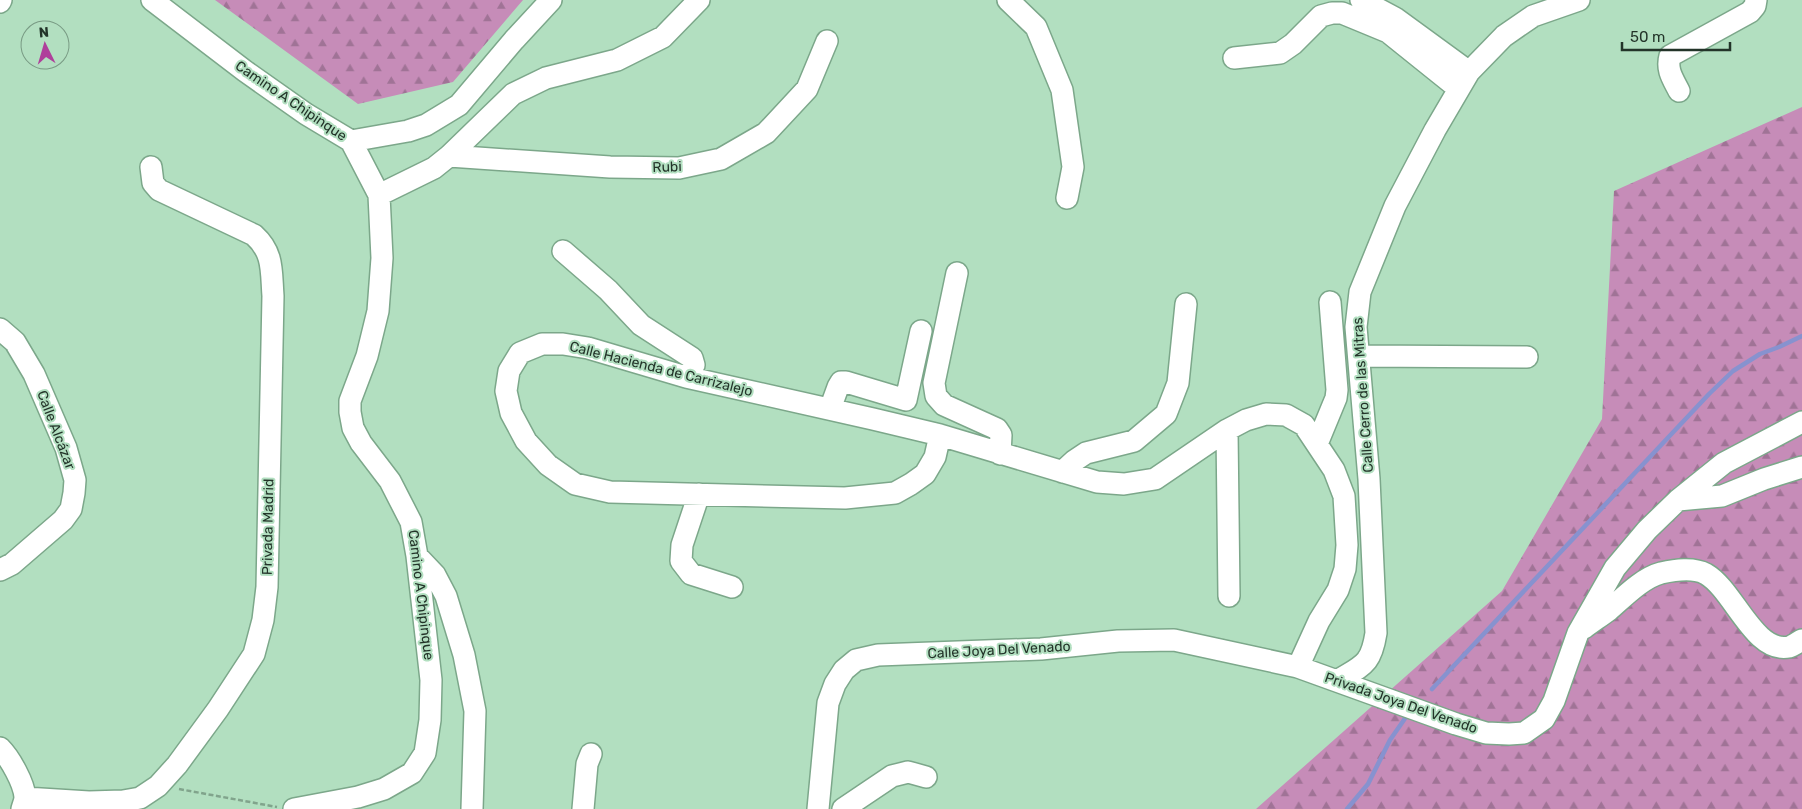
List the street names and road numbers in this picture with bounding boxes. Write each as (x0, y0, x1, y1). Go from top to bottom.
street label: Camino A Chipinque (232, 57, 350, 145)
street label: Rubi (652, 158, 682, 176)
street label: Calle Cerro de las Mitras (1349, 317, 1377, 473)
street label: Calle Hacienda de Carrizalejo (568, 338, 754, 400)
street label: Calle Alcázar (33, 388, 79, 473)
street label: Privada Madrid (259, 479, 277, 575)
street label: Camino A Chipinque (405, 529, 437, 661)
street label: Calle Joya Del Venado (927, 638, 1071, 662)
street label: Privada Joya Del Venado (1322, 669, 1480, 737)

